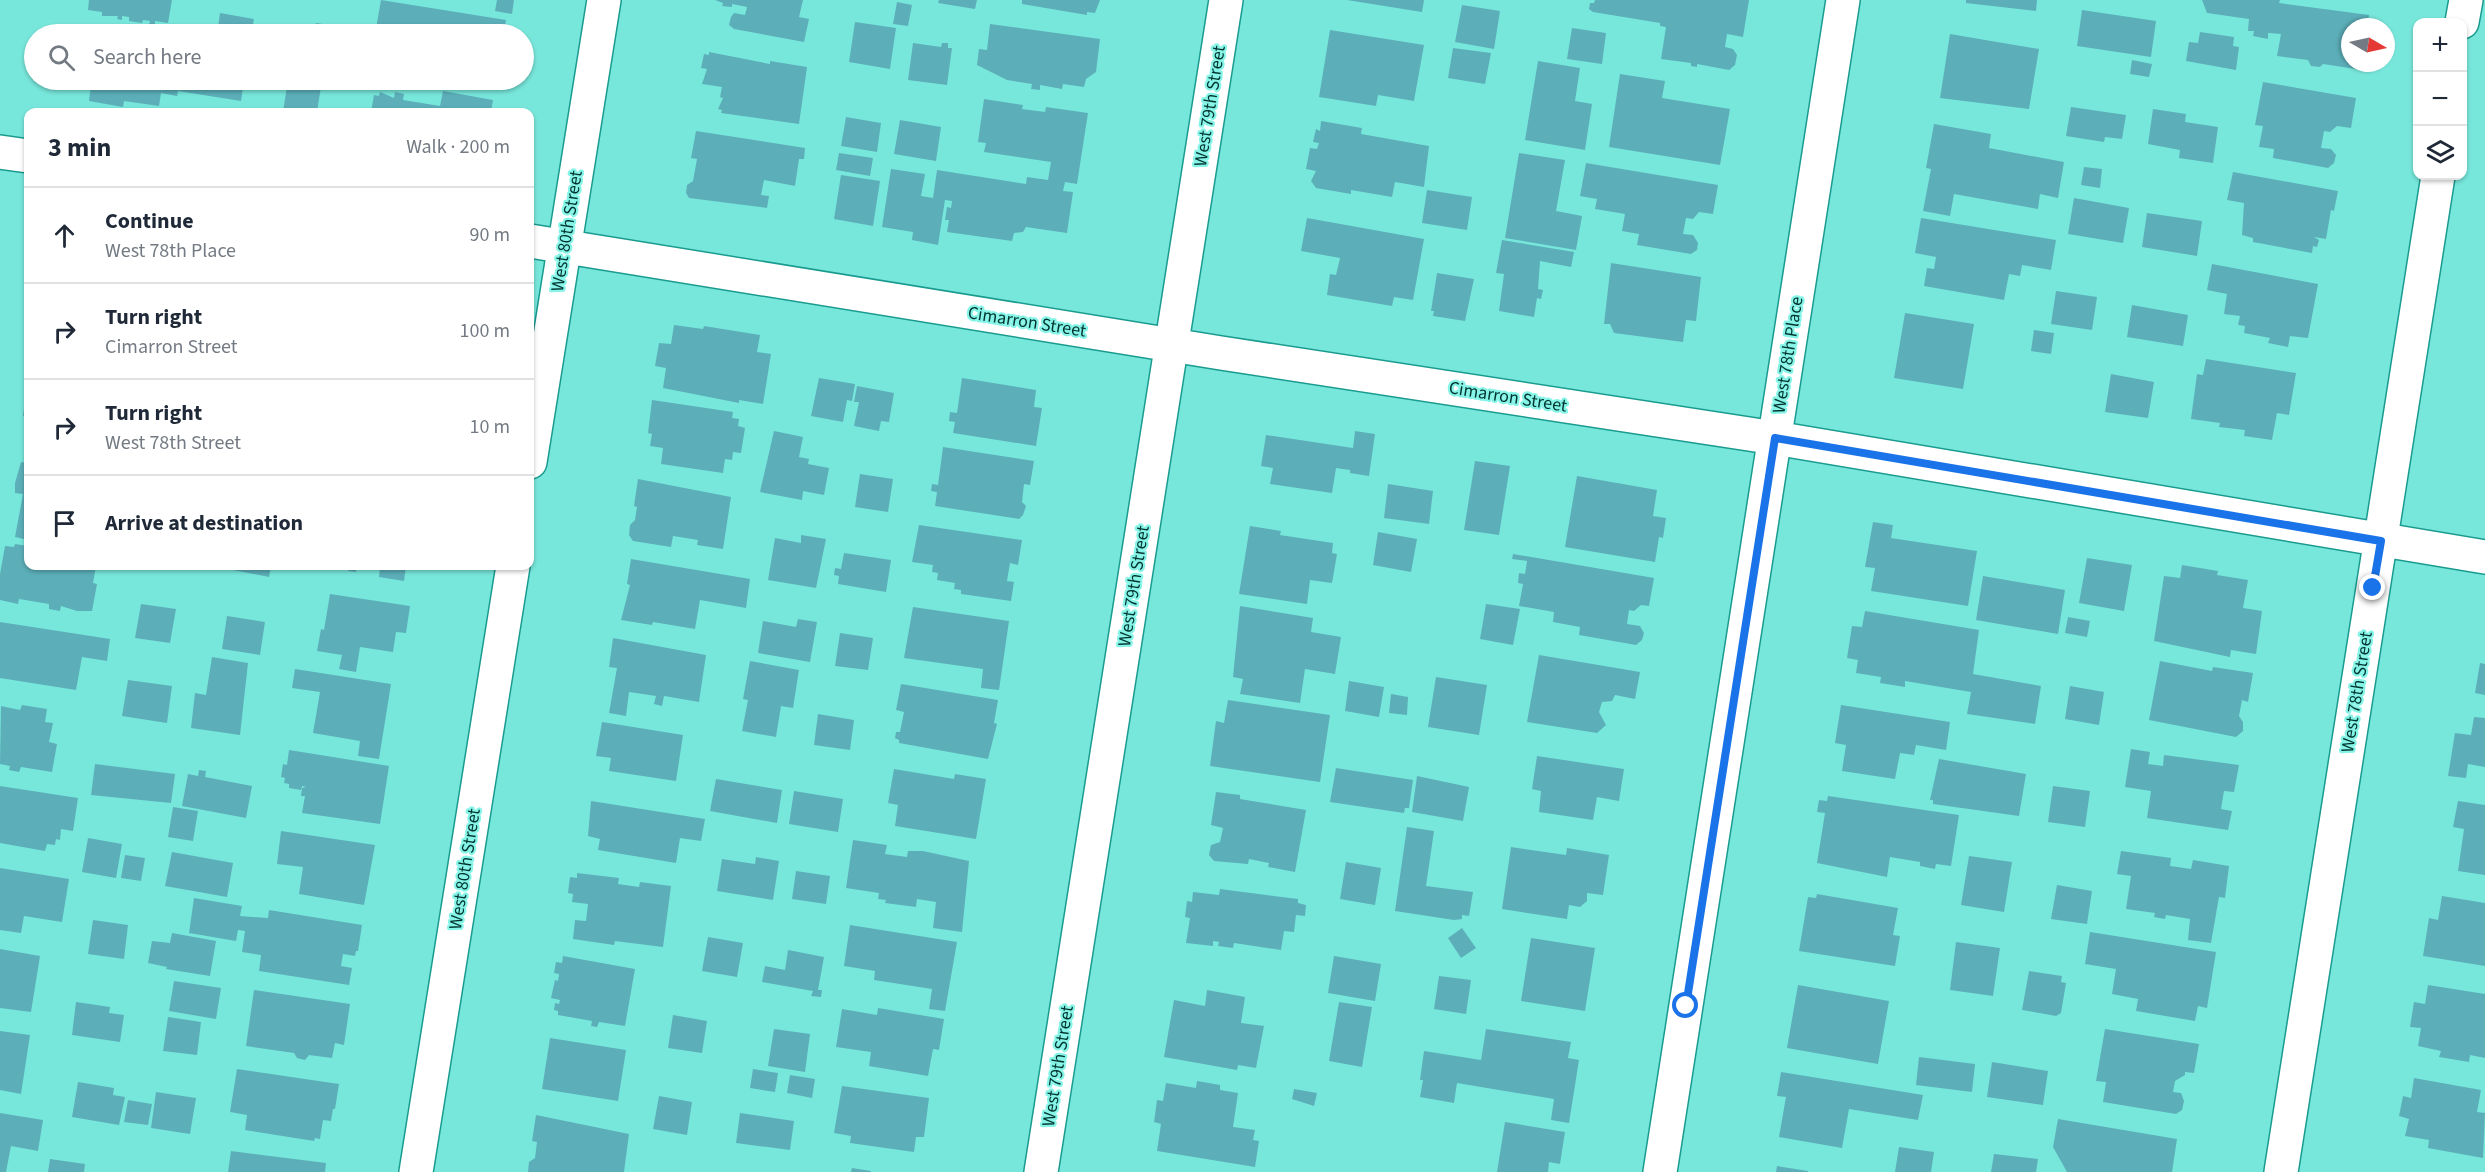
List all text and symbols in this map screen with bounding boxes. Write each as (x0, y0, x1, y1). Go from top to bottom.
north arrow (2341, 18, 2395, 72)
map controls (2413, 18, 2467, 180)
button: + (2413, 18, 2467, 72)
search box (24, 24, 534, 90)
icon: search (45, 41, 78, 74)
text: Search here (93, 41, 201, 73)
street label: West 79th Street (1188, 44, 1232, 168)
button: − (2413, 72, 2467, 126)
button: layers (2413, 126, 2467, 180)
text: 3 min (48, 129, 111, 166)
text: Walk · 200 m (406, 133, 510, 161)
street label: West 80th Street (545, 169, 589, 293)
text: Continue (105, 205, 194, 237)
icon: ahead (48, 219, 81, 252)
text: 90 m (470, 221, 510, 249)
text: West 78th Place (105, 237, 236, 265)
street label: West 78th Place (1766, 295, 1810, 415)
street label: Cimarron Street (966, 300, 1088, 344)
text: Turn right (105, 301, 202, 333)
icon: right (48, 315, 81, 348)
text: 100 m (460, 317, 510, 345)
text: Cimarron Street (105, 333, 238, 361)
street label: Cimarron Street (1447, 375, 1569, 419)
text: Turn right (105, 397, 202, 429)
icon: right (48, 411, 81, 444)
text: 10 m (470, 413, 510, 441)
text: West 78th Street (105, 429, 241, 457)
icon: arrive (48, 507, 81, 540)
text: Arrive at destination (105, 507, 303, 539)
street label: West 79th Street (1112, 524, 1156, 648)
route end (2359, 574, 2385, 600)
street label: West 78th Street (2335, 630, 2379, 754)
street label: West 80th Street (443, 807, 487, 931)
route start (1672, 992, 1698, 1018)
street label: West 79th Street (1036, 1004, 1080, 1128)

